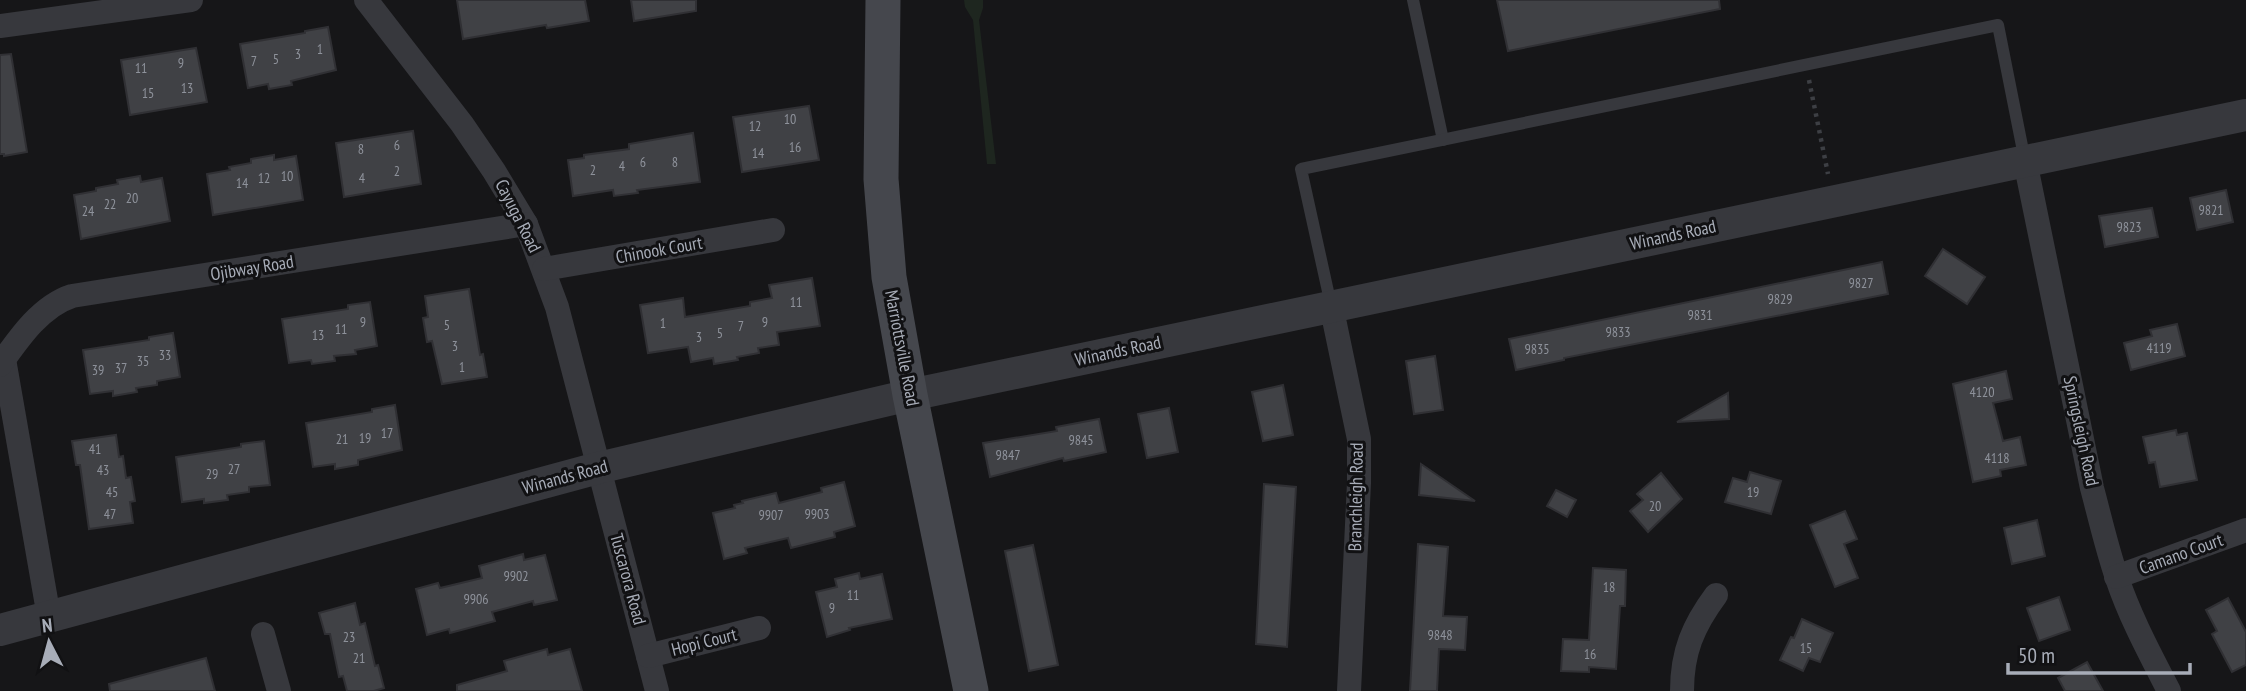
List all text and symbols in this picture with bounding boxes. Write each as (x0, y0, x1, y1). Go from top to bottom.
house number: 1 (317, 40, 323, 58)
house number: 3 (295, 45, 301, 63)
house number: 5 (273, 50, 279, 68)
house number: 7 (251, 52, 257, 70)
house number: 9 (178, 54, 184, 72)
house number: 11 (135, 59, 147, 77)
house number: 13 (181, 79, 193, 97)
house number: 15 (142, 84, 154, 102)
house number: 10 (784, 110, 796, 128)
house number: 12 (749, 117, 761, 135)
house number: 6 (394, 136, 400, 154)
house number: 16 (789, 138, 801, 156)
house number: 8 (358, 140, 364, 158)
house number: 14 (752, 144, 765, 162)
house number: 6 (640, 153, 646, 171)
house number: 8 (672, 153, 678, 171)
house number: 4 (619, 157, 626, 175)
house number: 2 (590, 161, 596, 179)
house number: 2 (394, 162, 400, 180)
house number: 10 (281, 167, 293, 185)
house number: 12 (258, 169, 270, 187)
house number: 4 (359, 169, 366, 187)
house number: 14 (236, 174, 249, 192)
street label: Cayuga Road (490, 175, 547, 256)
house number: 20 (126, 189, 138, 207)
house number: 22 (104, 195, 116, 213)
house number: 9821 (2198, 201, 2224, 219)
house number: 24 (82, 202, 95, 220)
street label: Winands Road (1628, 214, 1718, 255)
house number: 9823 (2116, 218, 2142, 236)
street label: Chinook Court (614, 231, 704, 268)
street label: Ojibway Road (209, 250, 295, 285)
house number: 9827 (1848, 274, 1874, 292)
street label: Marriottsville Road (880, 288, 925, 408)
house number: 9829 (1767, 290, 1793, 308)
house number: 11 (790, 293, 802, 311)
house number: 9831 (1687, 306, 1713, 324)
house number: 9 (360, 313, 366, 331)
house number: 9 (762, 313, 768, 331)
house number: 1 (660, 314, 666, 332)
house number: 5 (444, 316, 450, 334)
house number: 7 (738, 317, 744, 335)
house number: 11 (335, 320, 347, 338)
house number: 9833 (1605, 323, 1631, 341)
house number: 5 (717, 324, 723, 342)
house number: 13 (312, 326, 324, 344)
house number: 3 (696, 328, 702, 346)
street label: Winands Road (1073, 330, 1163, 371)
house number: 3 (452, 337, 458, 355)
house number: 4119 (2146, 339, 2172, 357)
house number: 9835 (1524, 340, 1550, 358)
house number: 33 (159, 346, 171, 364)
house number: 35 (137, 352, 149, 370)
house number: 1 (459, 358, 465, 376)
house number: 37 (115, 359, 127, 377)
house number: 39 (92, 361, 104, 379)
street label: Springsleigh Road (2059, 374, 2104, 488)
house number: 4120 (1969, 383, 1995, 401)
house number: 17 (381, 424, 393, 442)
house number: 19 (359, 429, 371, 447)
house number: 21 (336, 430, 348, 448)
house number: 9845 (1068, 431, 1094, 449)
house number: 41 (89, 440, 101, 458)
street label: Branchleigh Road (1343, 443, 1368, 551)
house number: 9847 (995, 446, 1021, 464)
house number: 4118 (1984, 449, 2010, 467)
street label: Winands Road (520, 454, 610, 499)
house number: 27 (228, 460, 240, 478)
house number: 43 (97, 461, 109, 479)
house number: 29 (206, 465, 218, 483)
house number: 45 (106, 483, 118, 501)
house number: 19 (1747, 483, 1759, 501)
house number: 20 (1649, 497, 1661, 515)
house number: 47 (104, 505, 116, 523)
house number: 9903 (804, 505, 830, 523)
house number: 9907 (758, 506, 784, 524)
street label: Camano Court (2136, 528, 2226, 579)
street label: Tuscarora Road (605, 531, 652, 627)
house number: 9902 (503, 567, 529, 585)
house number: 18 (1603, 578, 1615, 596)
house number: 11 (847, 586, 859, 604)
house number: 9906 (463, 590, 489, 608)
house number: 9 (829, 599, 835, 617)
north arrow (14, 607, 84, 677)
text: N (41, 613, 54, 638)
street label: Hopi Court (669, 622, 739, 661)
house number: 9848 (1427, 626, 1453, 644)
house number: 23 (343, 628, 355, 646)
scale bar (2008, 632, 2190, 676)
house number: 15 (1800, 639, 1812, 657)
text: 50 m (2018, 642, 2055, 669)
house number: 16 (1584, 645, 1596, 663)
house number: 21 (353, 649, 365, 667)

